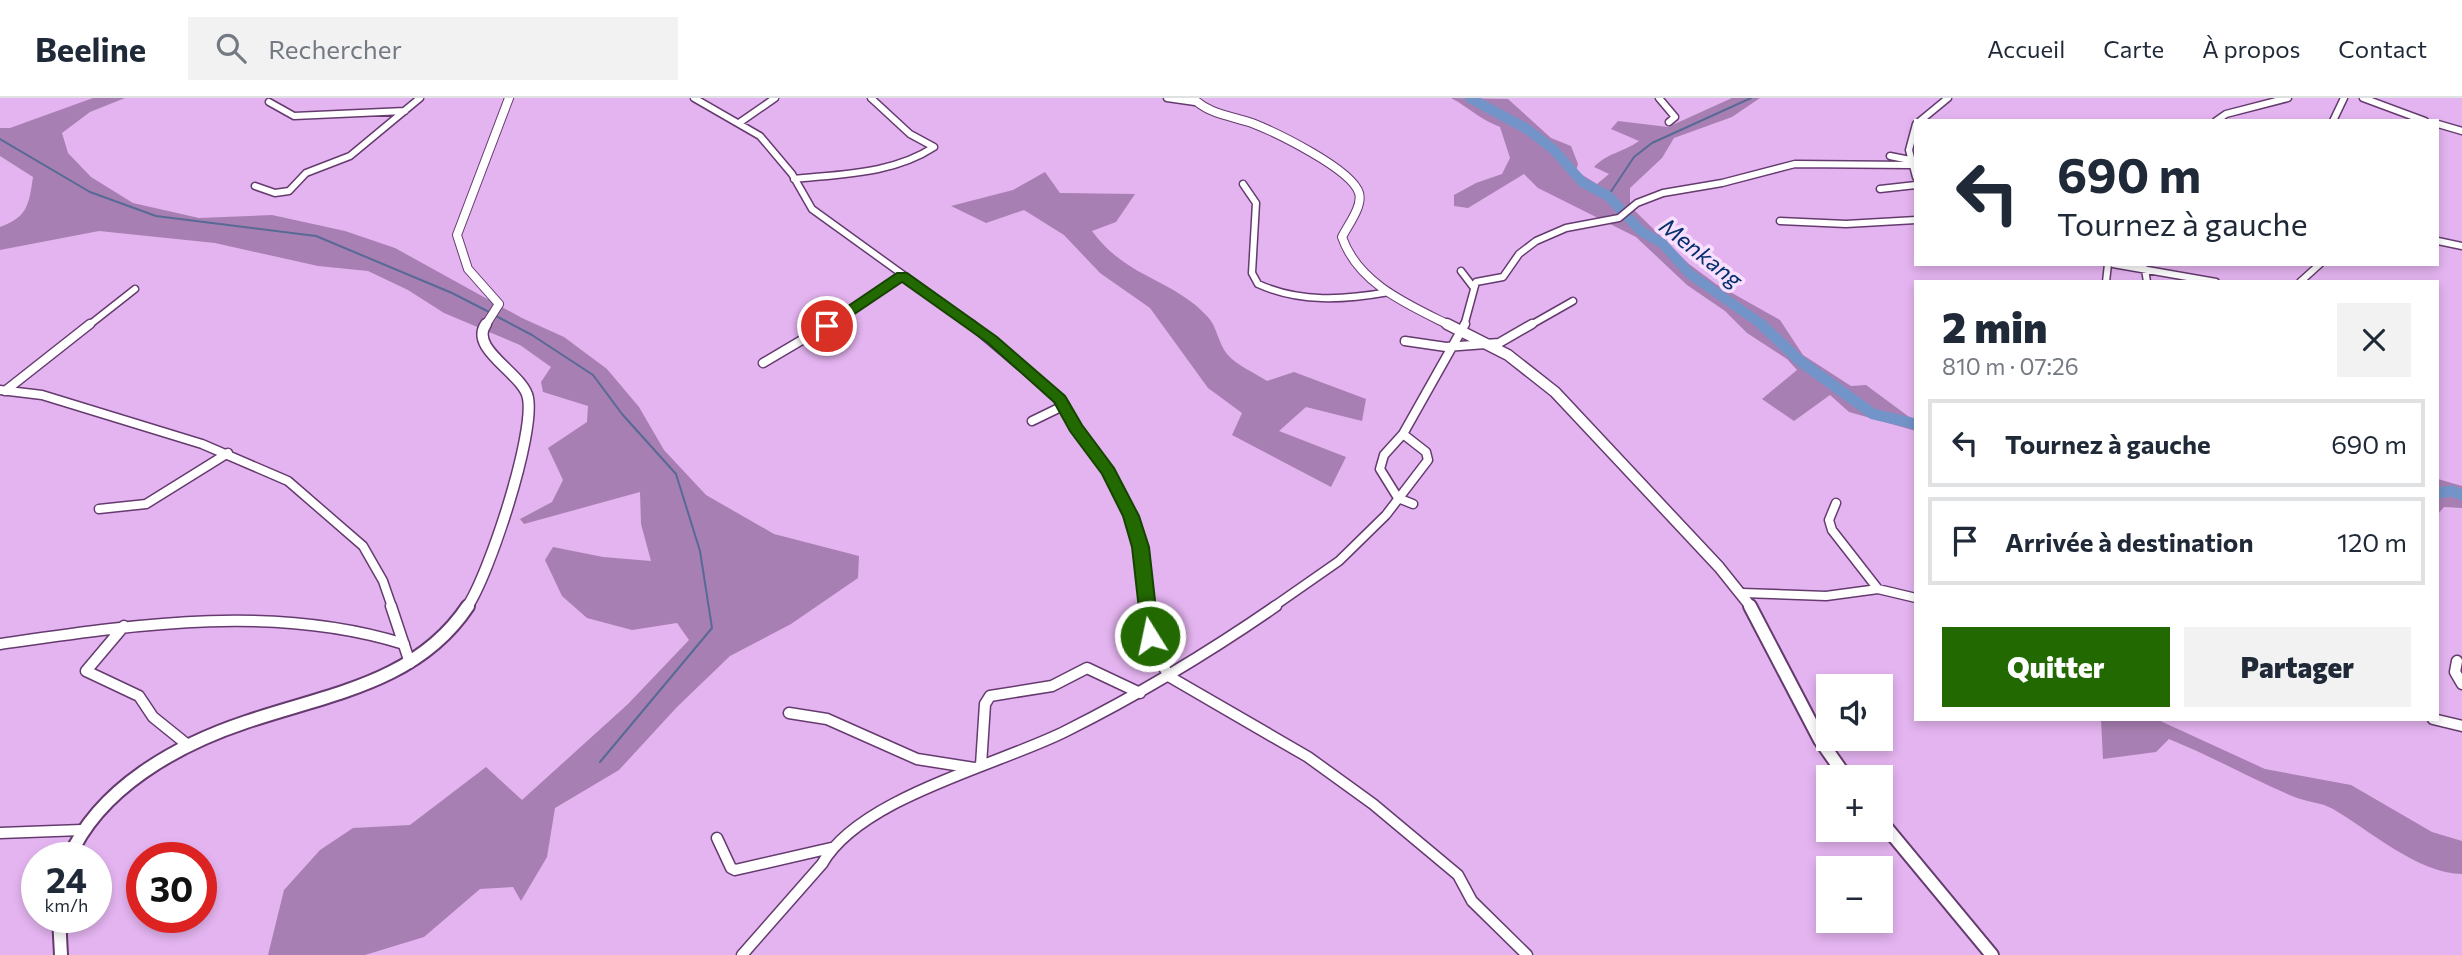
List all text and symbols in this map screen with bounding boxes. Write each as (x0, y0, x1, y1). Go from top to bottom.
search box (188, 17, 678, 80)
text: Beeline (35, 28, 146, 69)
icon: search (212, 29, 250, 67)
text: Rechercher (268, 33, 402, 64)
text: Accueil (1987, 34, 2065, 63)
text: Carte (2103, 34, 2164, 63)
text: À propos (2202, 34, 2300, 63)
text: Contact (2338, 34, 2427, 63)
text: 690 m (2057, 143, 2201, 203)
icon: left (1942, 147, 2033, 238)
text: Tournez à gauche (2057, 203, 2308, 243)
water label: Menkang (1655, 211, 1750, 294)
pin (797, 296, 857, 356)
text: 2 min (1942, 300, 2048, 352)
button: close (2337, 303, 2411, 377)
icon: arrive (808, 307, 846, 345)
text: 810 m · 07:26 (1942, 352, 2079, 380)
icon: left (1946, 424, 1984, 462)
text: Tournez à gauche (2005, 428, 2211, 459)
text: 690 m (2331, 428, 2407, 459)
icon: arrive (1946, 522, 1984, 560)
text: Arrivée à destination (2005, 526, 2253, 557)
text: 120 m (2337, 526, 2407, 557)
position arrow (1113, 599, 1187, 673)
button: Quitter (1942, 627, 2170, 707)
button: Partager (2184, 627, 2411, 707)
map controls (1816, 674, 1893, 933)
button: sound (1816, 674, 1893, 751)
button: + (1816, 765, 1893, 842)
speed limit sign: 30 (126, 842, 217, 933)
button: − (1816, 856, 1893, 933)
text: 24 (46, 857, 87, 900)
text: km/h (45, 894, 88, 916)

